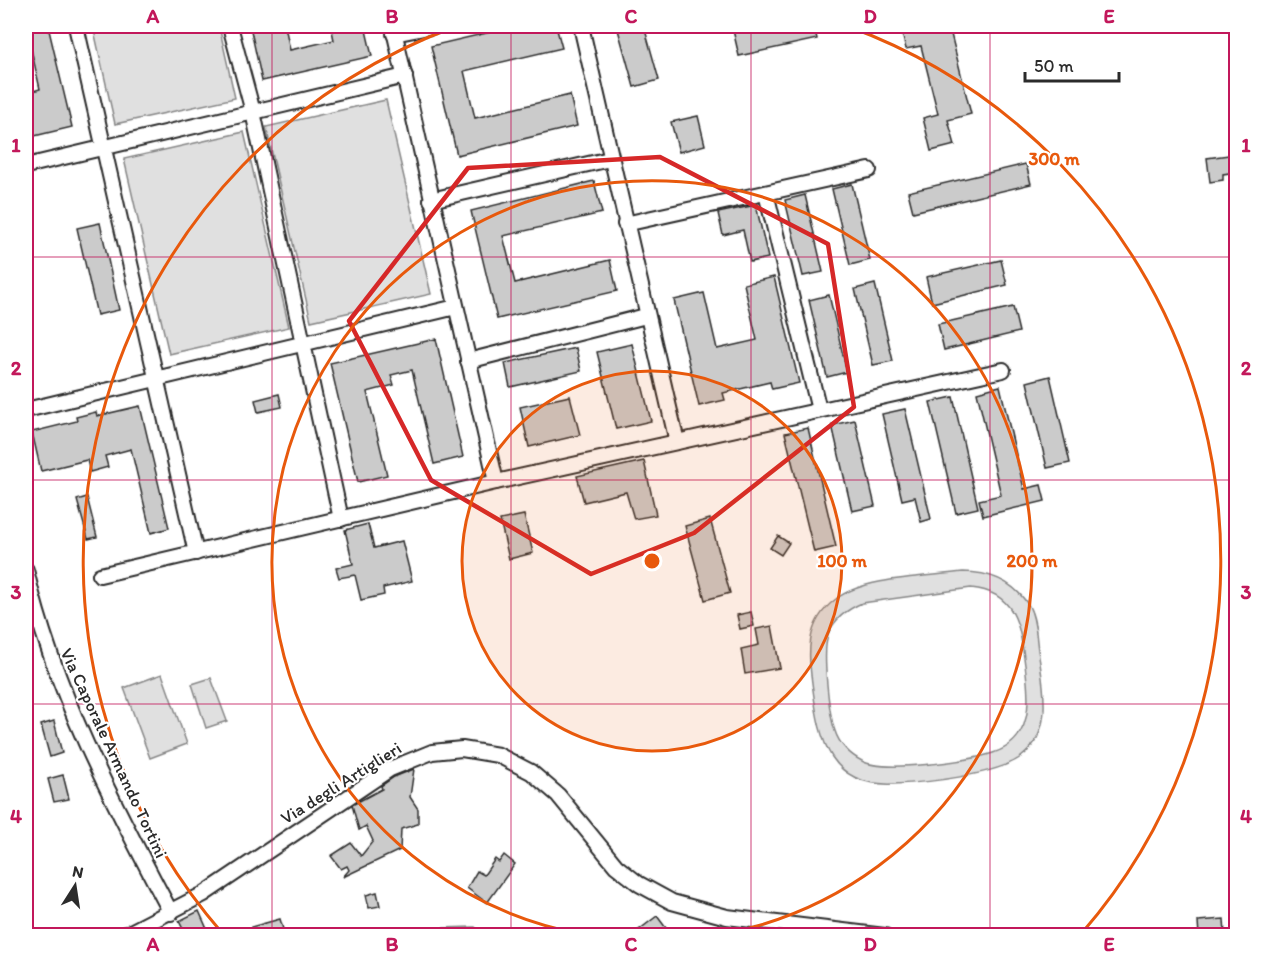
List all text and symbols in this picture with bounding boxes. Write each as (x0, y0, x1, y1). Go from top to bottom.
text: A (146, 4, 160, 28)
text: B (386, 4, 399, 28)
text: C (625, 4, 638, 28)
text: D (863, 4, 877, 28)
text: E (1103, 4, 1115, 28)
scale bar (1025, 45, 1120, 83)
text: 50 m (1034, 55, 1074, 77)
text: 1 (11, 133, 21, 157)
text: 1 (1241, 133, 1251, 157)
text: 300 m (1028, 148, 1080, 170)
text: 2 (11, 356, 22, 380)
text: 2 (1241, 356, 1252, 380)
text: 100 m (817, 550, 868, 572)
text: 200 m (1007, 550, 1058, 572)
centre of rings (642, 551, 662, 571)
text: 3 (11, 580, 22, 604)
text: 3 (1241, 580, 1252, 604)
street label: Via Caporale Armando Tortini (56, 644, 172, 862)
street label: Via degli Artiglieri (276, 737, 406, 829)
text: 4 (10, 804, 22, 828)
text: 4 (1240, 804, 1252, 828)
north arrow (45, 856, 105, 916)
text: N (71, 861, 85, 882)
text: A (146, 932, 160, 956)
text: B (386, 932, 399, 956)
text: C (625, 932, 638, 956)
text: D (863, 932, 877, 956)
text: E (1103, 932, 1115, 956)

